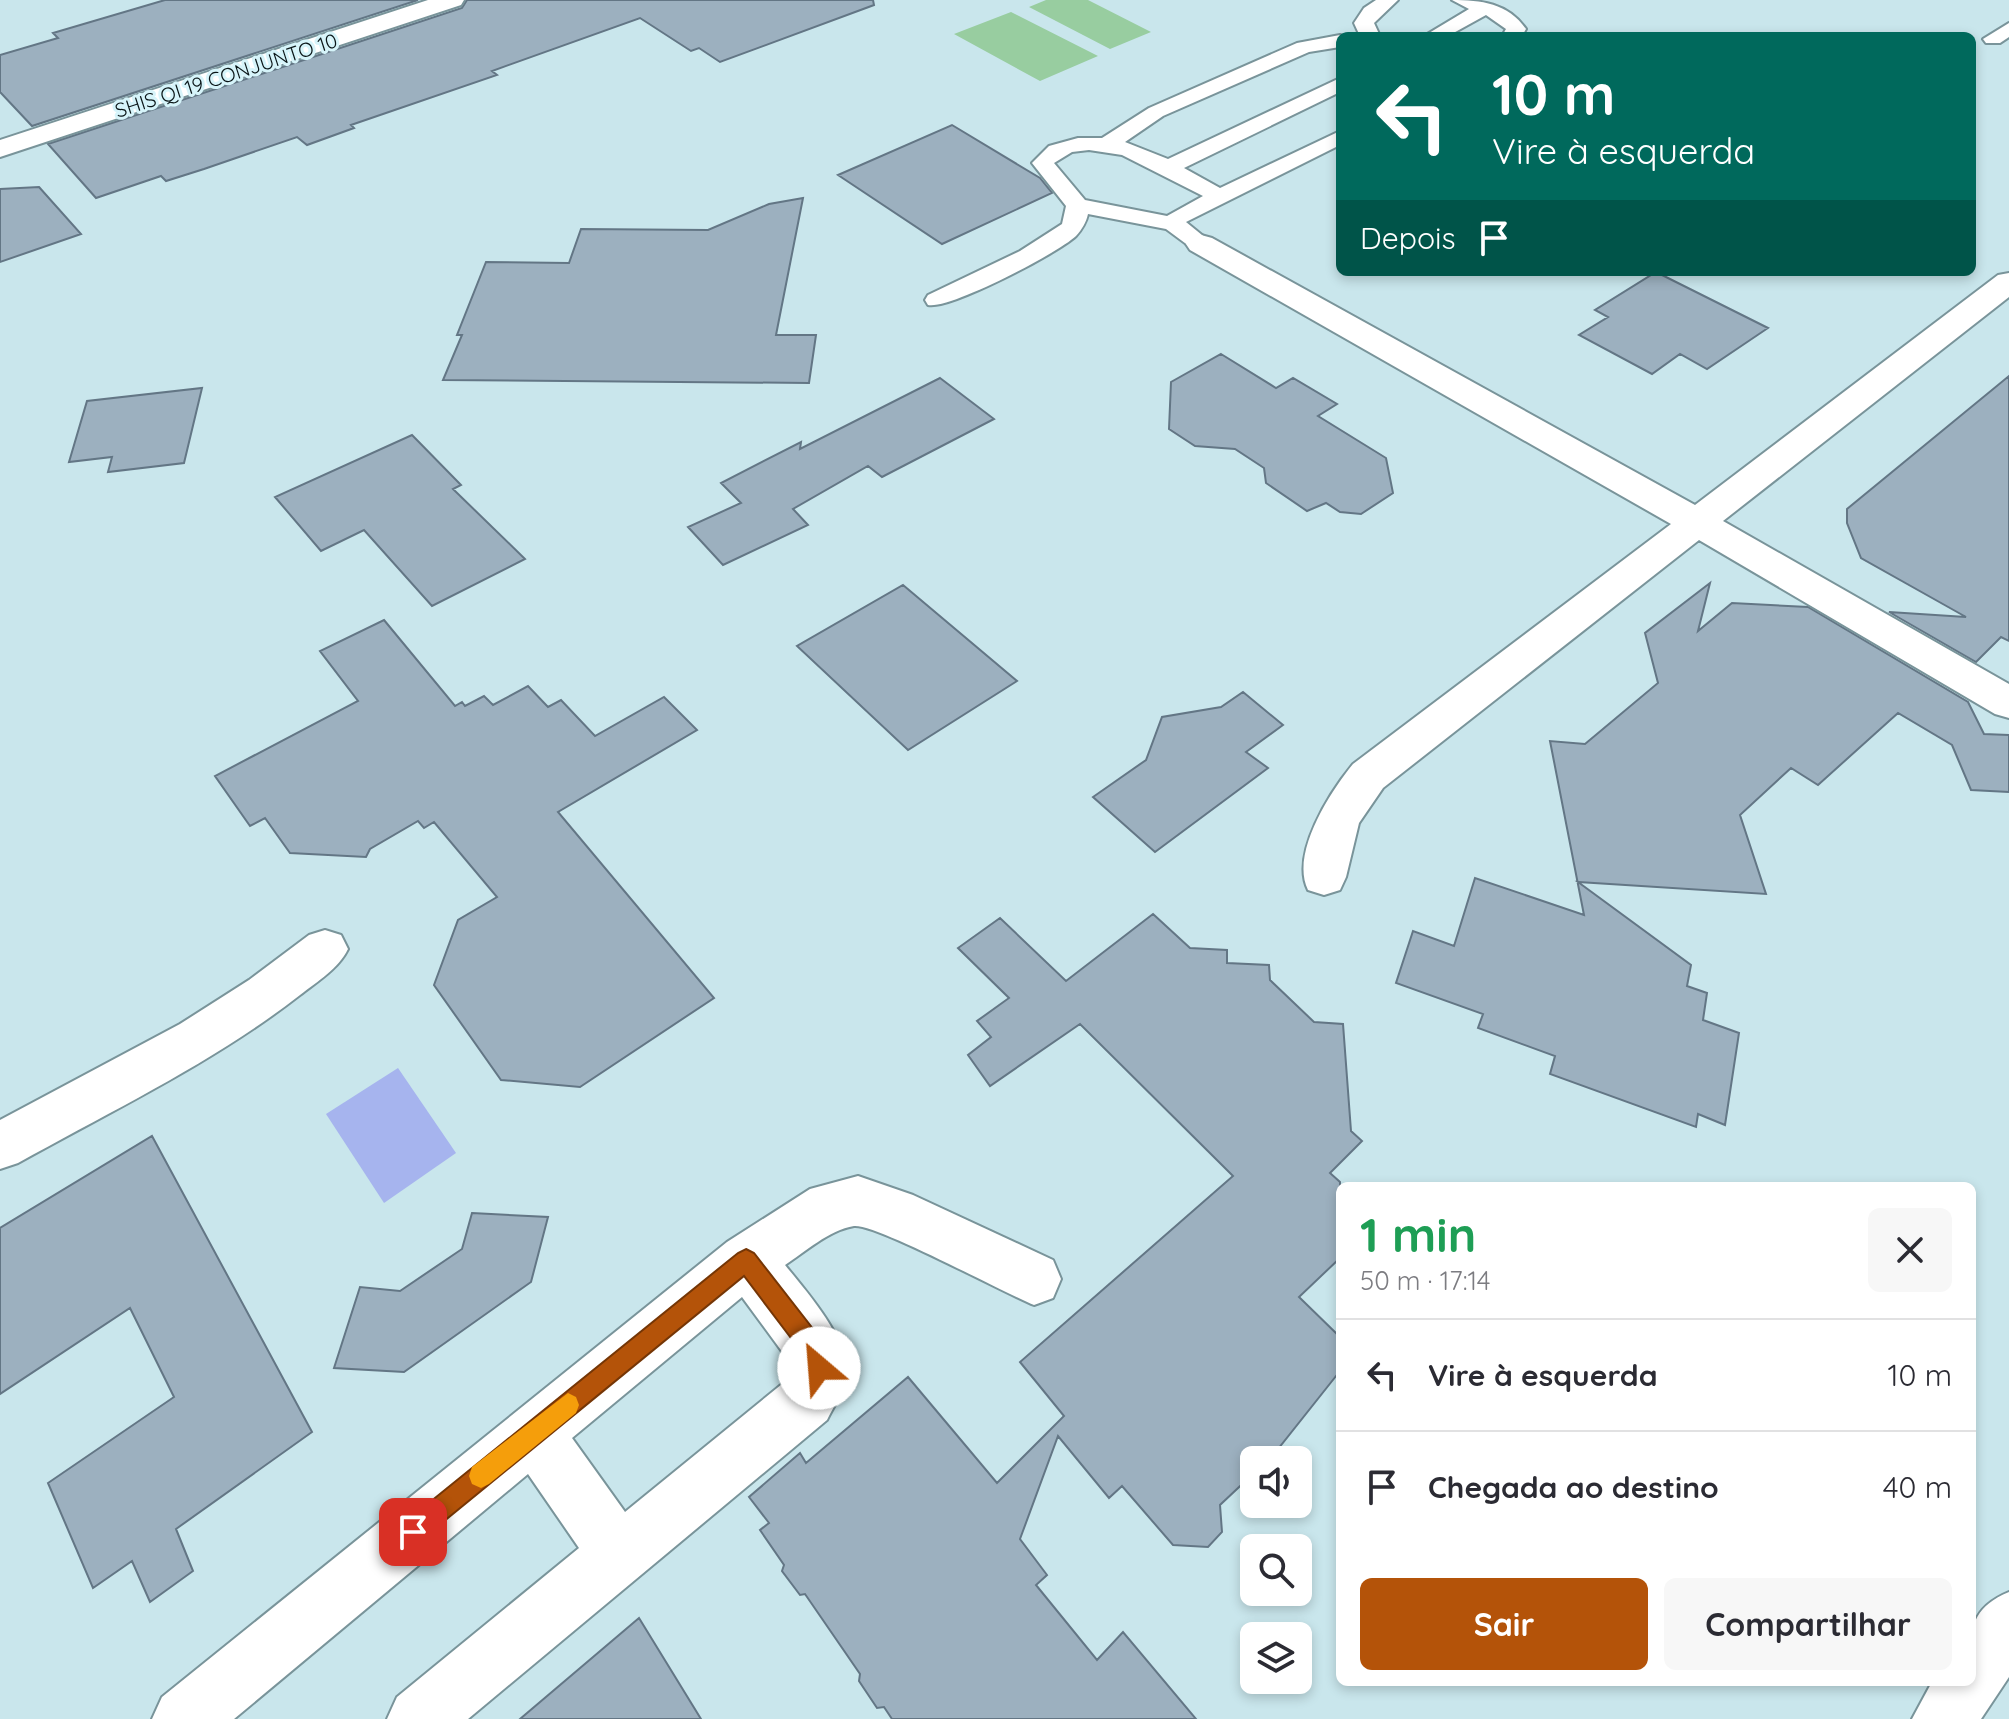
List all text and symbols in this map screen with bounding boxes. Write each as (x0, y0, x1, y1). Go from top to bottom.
street label: SHIS QI 19 CONJUNTO 10 (112, 27, 340, 123)
text: 10 m (1492, 59, 1615, 129)
icon: left (1360, 64, 1464, 168)
text: Vire à esquerda (1492, 128, 1755, 173)
icon: arrive (1472, 216, 1516, 260)
text: Depois (1360, 219, 1456, 257)
text: 1 min (1360, 1204, 1476, 1264)
button: close (1868, 1208, 1952, 1292)
text: 50 m · 17:14 (1360, 1264, 1490, 1297)
position arrow (777, 1326, 861, 1410)
icon: left (1360, 1353, 1404, 1397)
text: Vire à esquerda (1428, 1356, 1657, 1394)
text: 10 m (1888, 1356, 1952, 1394)
map controls (1240, 1446, 1312, 1694)
button: sound (1240, 1446, 1312, 1518)
icon: arrive (1360, 1465, 1404, 1509)
text: Chegada ao destino (1428, 1468, 1719, 1506)
text: 40 m (1883, 1468, 1952, 1506)
pin (379, 1498, 447, 1566)
icon: arrive (391, 1510, 435, 1554)
button: search (1240, 1534, 1312, 1606)
button: Sair (1360, 1578, 1648, 1670)
button: Compartilhar (1664, 1578, 1952, 1670)
button: layers (1240, 1622, 1312, 1694)

